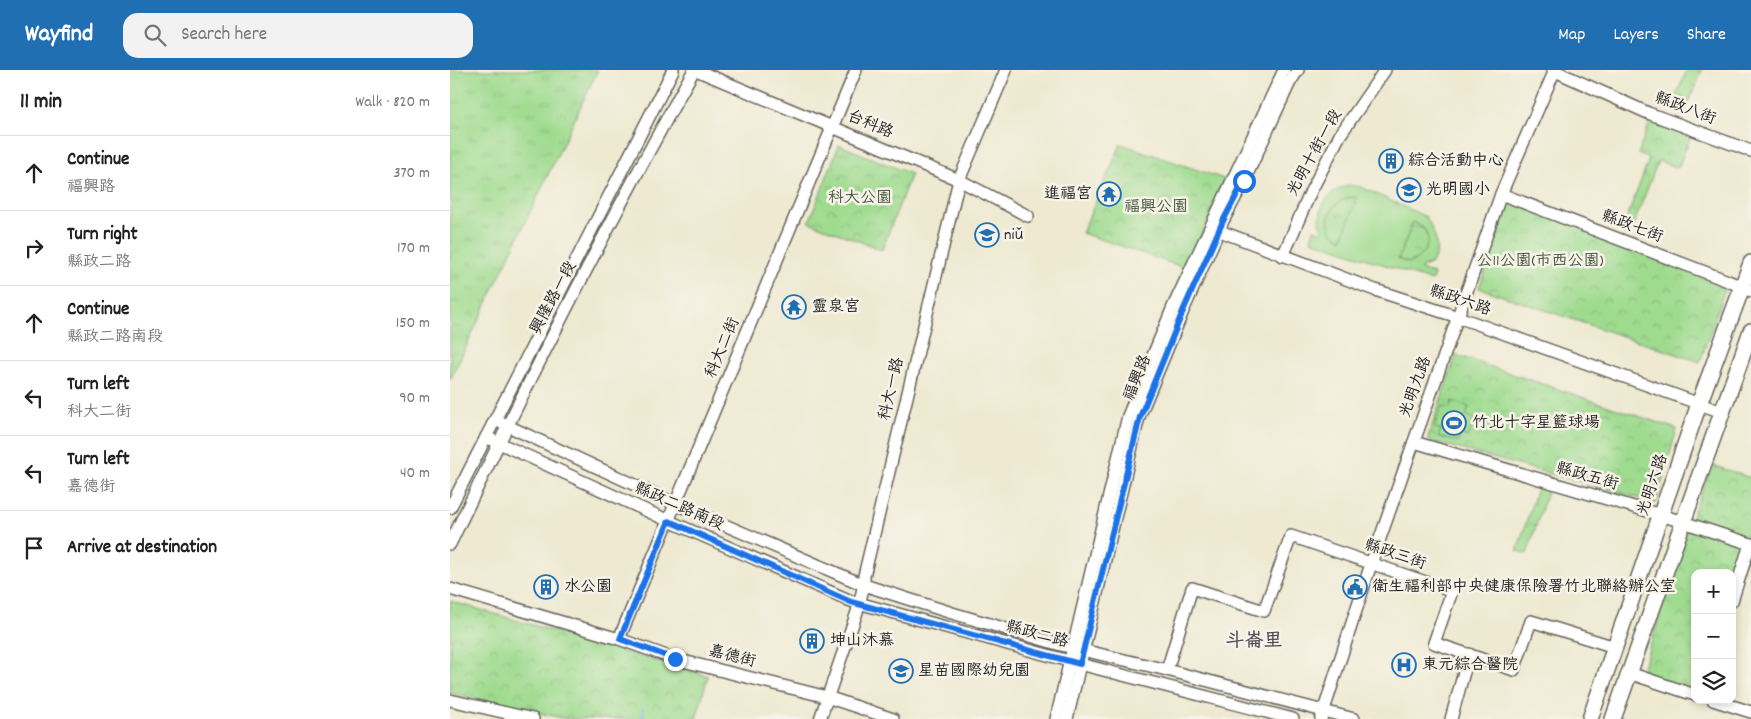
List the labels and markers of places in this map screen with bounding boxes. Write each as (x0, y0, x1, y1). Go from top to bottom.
building icon: 綜合活動中心 (1378, 148, 1404, 174)
place label: 綜合活動中心 (1408, 150, 1504, 173)
school or university icon: 光明國小 (1396, 177, 1422, 203)
place label: 光明國小 (1426, 179, 1490, 202)
temple icon: 進福宮 (1096, 181, 1122, 207)
place label: 進福宮 (1044, 183, 1092, 206)
school or university icon: niǔ (974, 222, 1000, 248)
place label: niǔ (1004, 224, 1024, 247)
temple icon: 靈泉宮 (781, 294, 807, 320)
place label: 靈泉宮 (812, 296, 860, 319)
sports icon: 竹北十字星籃球場 (1441, 410, 1467, 436)
place label: 竹北十字星籃球場 (1472, 412, 1600, 435)
building icon: 水公園 (533, 574, 559, 600)
public building icon: 衛生福利部中央健康保險署竹北聯絡辦公室 (1342, 574, 1368, 600)
place label: 水公園 (564, 576, 612, 599)
place label: 衛生福利部中央健康保險署竹北聯絡辦公室 (1372, 576, 1676, 599)
building icon: 坤山沐慕 (799, 628, 825, 654)
place label: 坤山沐慕 (830, 630, 894, 653)
hospital icon: 東元綜合醫院 (1391, 652, 1417, 678)
place label: 東元綜合醫院 (1422, 654, 1518, 677)
school or university icon: 星苗國際幼兒園 (888, 658, 914, 684)
place label: 星苗國際幼兒園 (918, 660, 1030, 683)

